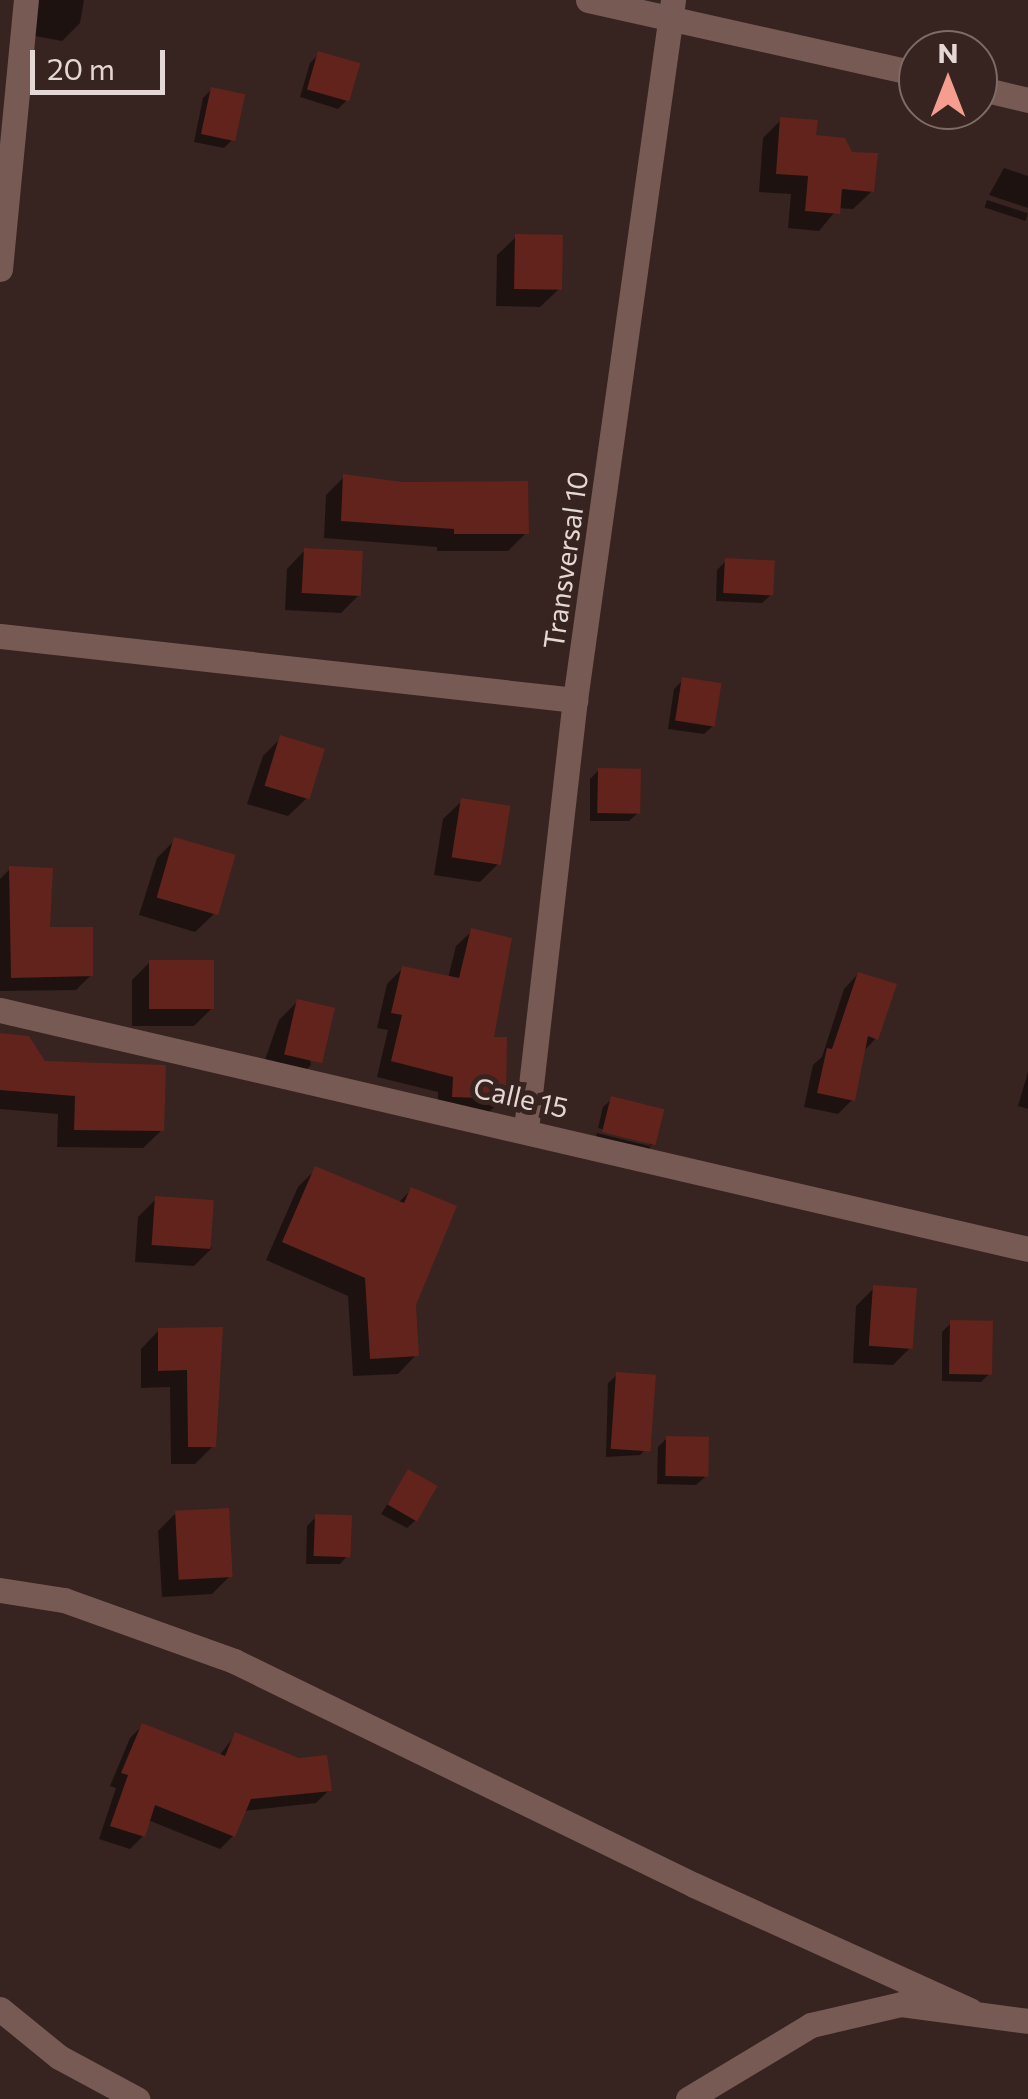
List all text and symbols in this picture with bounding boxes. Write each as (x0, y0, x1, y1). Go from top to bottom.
scale bar (35, 30, 170, 92)
north arrow (898, 30, 998, 130)
text: N (938, 35, 959, 69)
text: 20 m (47, 49, 115, 86)
street label: Transversal 10 (536, 469, 594, 651)
street label: Calle 15 (470, 1070, 572, 1124)

